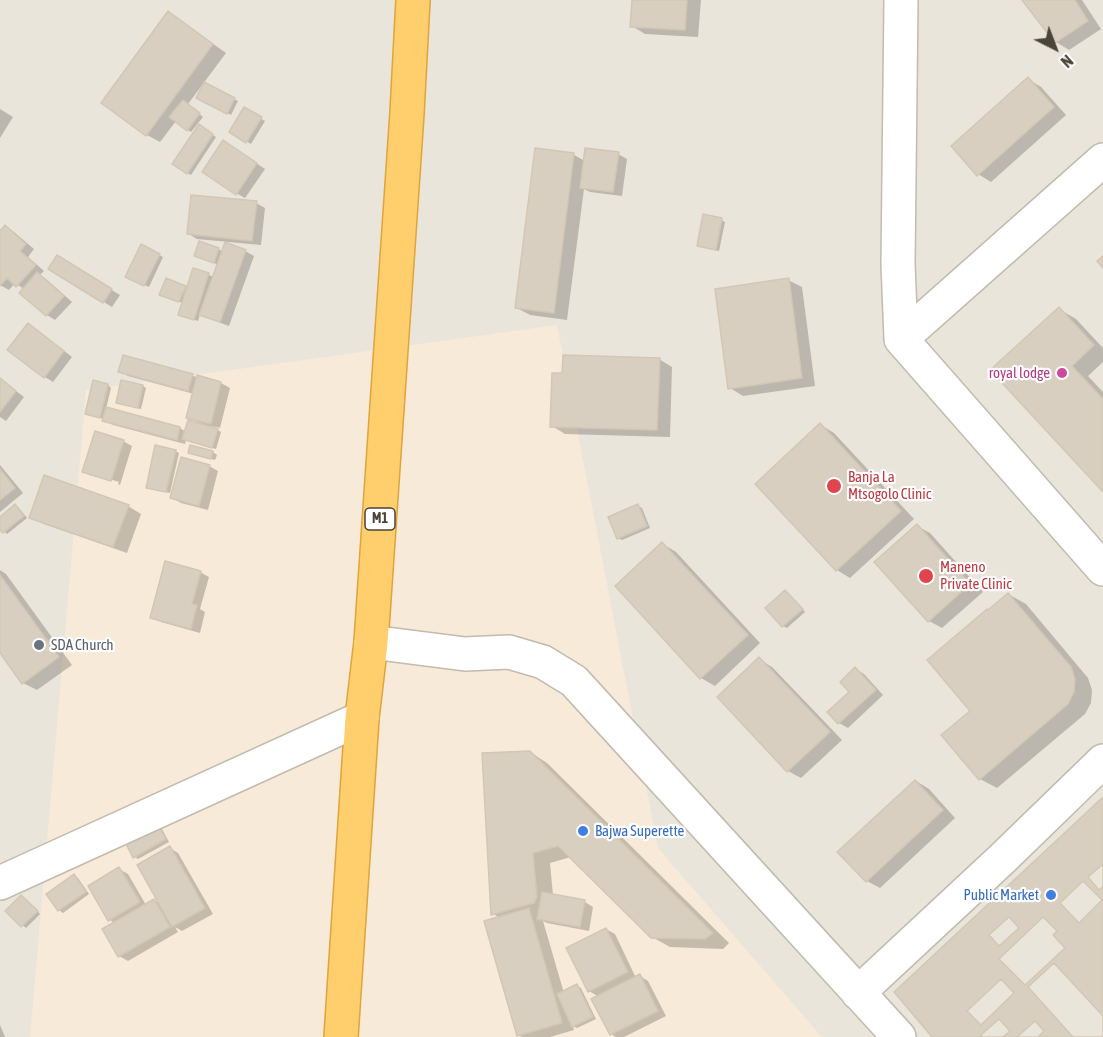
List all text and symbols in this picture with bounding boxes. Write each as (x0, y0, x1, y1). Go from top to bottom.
north arrow (1025, 18, 1085, 78)
text: N (1058, 52, 1077, 71)
place label: royal lodge (989, 364, 1050, 382)
marker: royal lodge (1055, 366, 1069, 380)
place label: Banja La Mtsogolo Clinic (848, 468, 931, 503)
marker: Banja La Mtsogolo Clinic (825, 477, 843, 495)
road number: M1 (365, 508, 395, 530)
place label: Maneno Private Clinic (940, 558, 1012, 593)
marker: Maneno Private Clinic (917, 567, 935, 585)
place label: SDA Church (51, 636, 114, 654)
marker: SDA Church (32, 638, 46, 652)
place label: Bajwa Superette (595, 822, 684, 840)
marker: Bajwa Superette (576, 824, 590, 838)
place label: Public Market (963, 886, 1039, 904)
marker: Public Market (1044, 888, 1058, 902)

